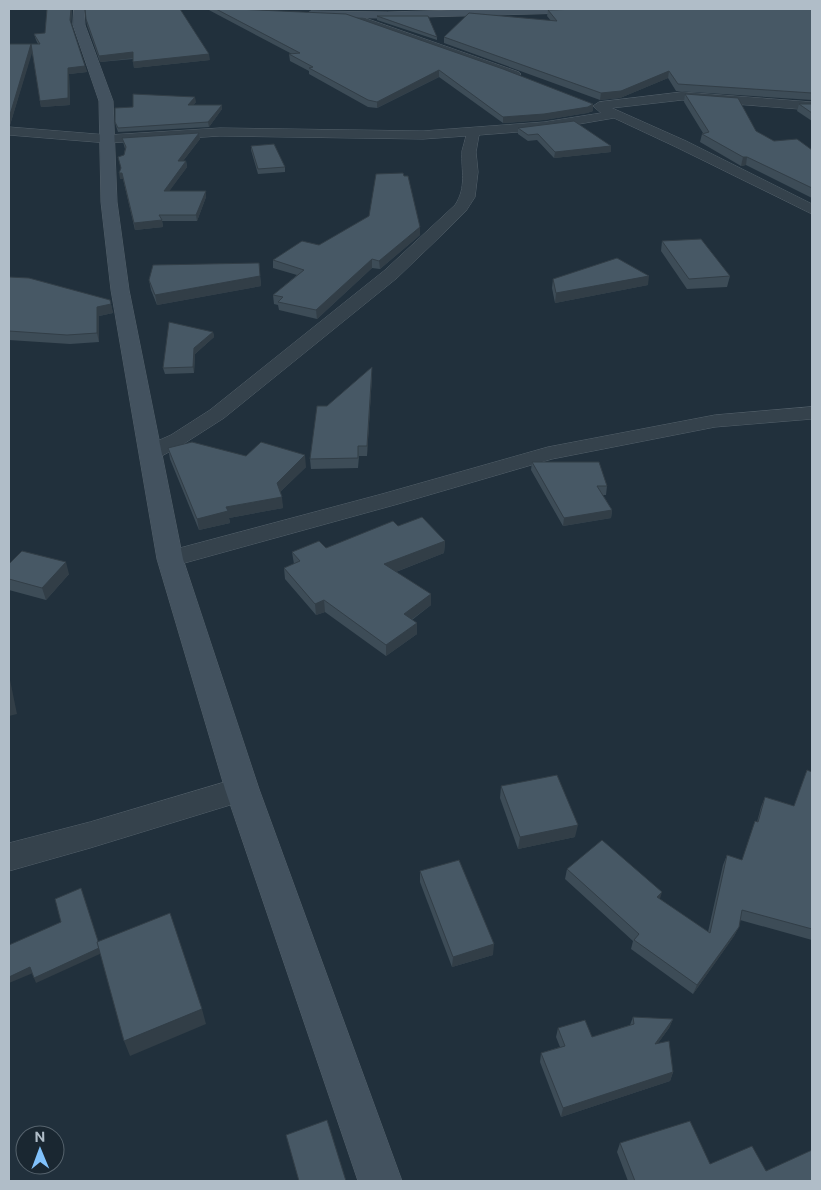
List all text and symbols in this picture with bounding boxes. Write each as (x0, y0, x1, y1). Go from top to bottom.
north arrow (15, 1125, 65, 1175)
text: N (34, 1129, 45, 1145)

